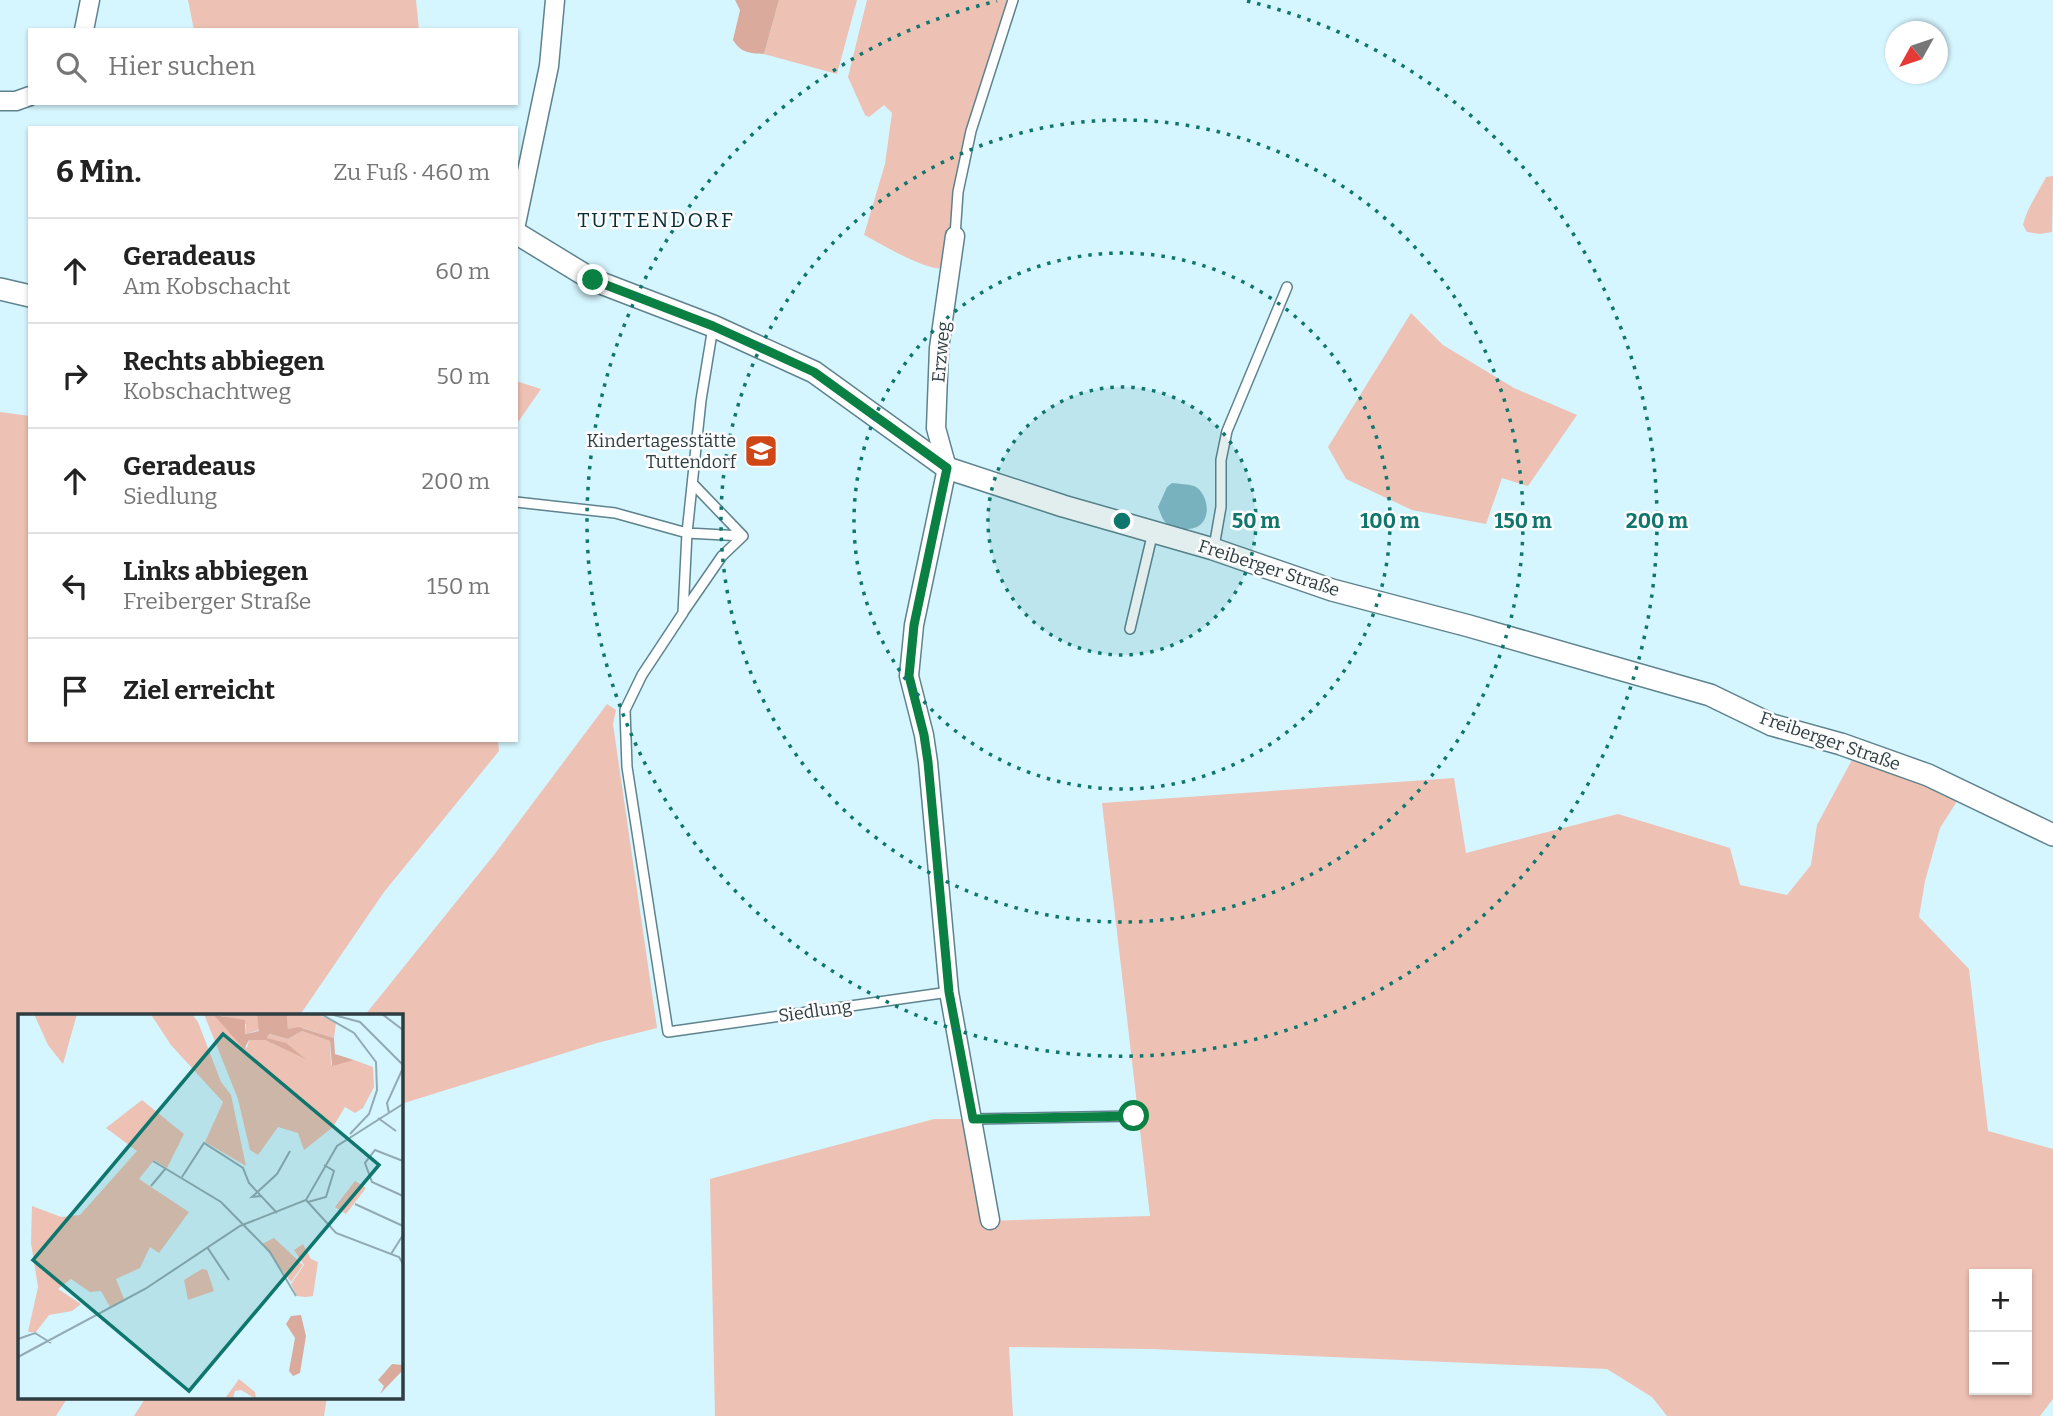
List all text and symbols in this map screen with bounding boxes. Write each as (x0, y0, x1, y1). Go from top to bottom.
north arrow (1885, 21, 1948, 84)
search box (28, 28, 518, 105)
icon: search (52, 48, 90, 86)
text: Hier suchen (108, 51, 256, 82)
text: 6 Min. (56, 154, 142, 190)
text: Zu Fuß · 460 m (333, 158, 490, 186)
district label: TUTTENDORF (577, 207, 735, 233)
text: Geradeaus (123, 241, 256, 272)
icon: ahead (56, 252, 94, 290)
text: 60 m (435, 257, 490, 285)
route end (577, 264, 608, 295)
text: Am Kobschacht (123, 272, 291, 300)
street label: Erzweg (927, 321, 955, 383)
text: Rechts abbiegen (123, 346, 325, 377)
icon: right (56, 357, 94, 395)
text: 50 m (436, 362, 490, 390)
text: Kobschachtweg (123, 377, 291, 405)
place label: Kindertagesstätte Tuttendorf (586, 430, 738, 473)
school or university icon: Kindertagesstätte Tuttendorf (742, 432, 780, 470)
text: Geradeaus (123, 451, 256, 482)
icon: ahead (56, 462, 94, 500)
text: 200 m (421, 467, 490, 495)
text: Siedlung (123, 482, 217, 510)
text: 50 m (1232, 508, 1280, 534)
text: 100 m (1360, 508, 1420, 534)
text: 150 m (1494, 508, 1552, 534)
text: 200 m (1626, 508, 1688, 534)
centre of rings (1110, 509, 1134, 533)
street label: Freiberger Straße (1196, 535, 1342, 601)
text: Links abbiegen (123, 556, 308, 587)
icon: left (56, 567, 94, 605)
text: 150 m (427, 572, 490, 600)
text: Freiberger Straße (123, 587, 311, 615)
icon: arrive (56, 672, 94, 710)
text: Ziel erreicht (123, 675, 275, 706)
street label: Freiberger Straße (1757, 707, 1903, 775)
street label: Siedlung (777, 995, 853, 1027)
inset map (18, 1014, 402, 1398)
route start (1118, 1100, 1149, 1131)
map controls (1969, 1269, 2032, 1395)
button: + (1969, 1269, 2032, 1332)
button: − (1969, 1332, 2032, 1395)

